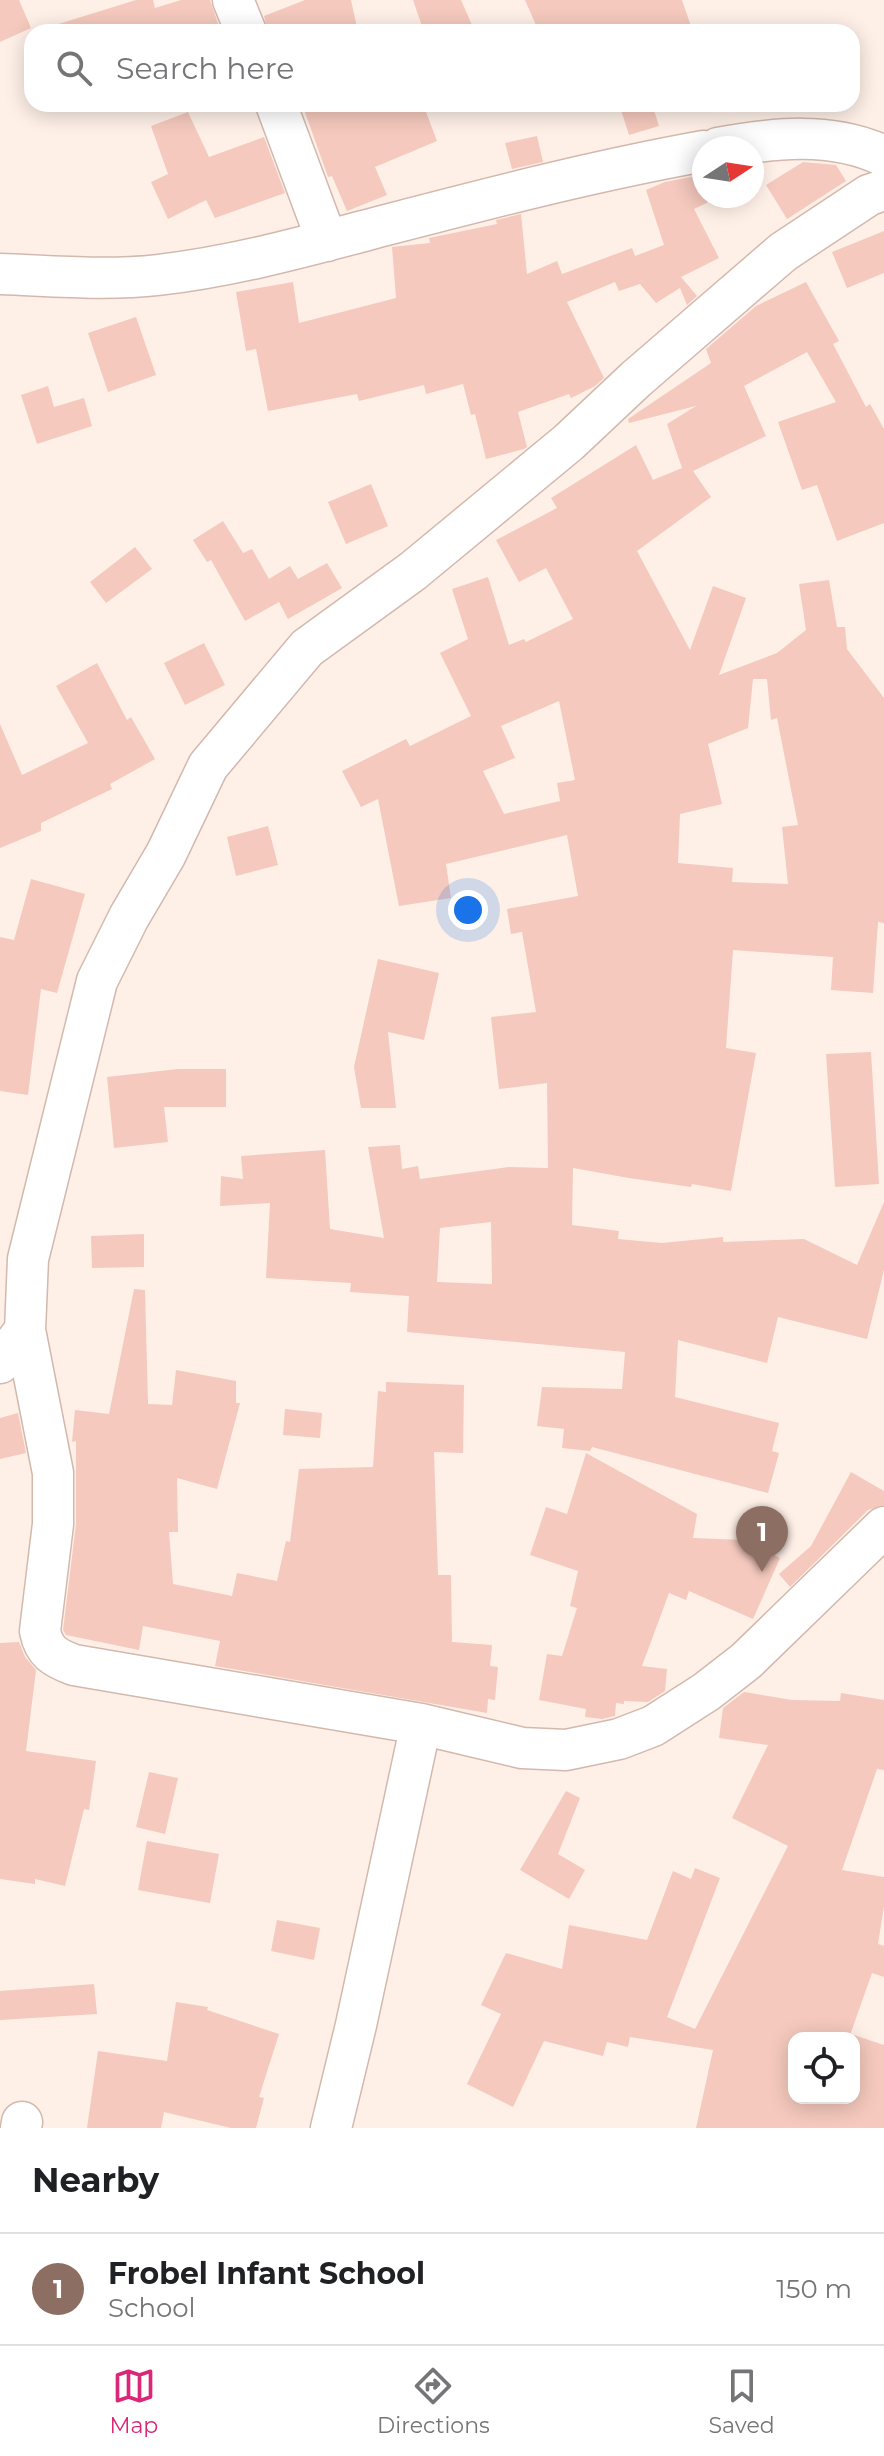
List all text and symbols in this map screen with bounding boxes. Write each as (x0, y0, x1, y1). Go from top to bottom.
search box (24, 24, 860, 112)
icon: search (52, 46, 96, 90)
text: Search here (116, 50, 294, 87)
north arrow (692, 136, 764, 208)
your location (448, 890, 488, 930)
pin: 1 (736, 1506, 788, 1572)
map controls (788, 2032, 860, 2104)
button: locate (788, 2032, 860, 2104)
text: Nearby (32, 2159, 159, 2201)
text: Frobel Infant School (108, 2255, 425, 2292)
text: 1 (53, 2273, 63, 2305)
text: 150 m (776, 2273, 852, 2305)
text: School (108, 2292, 196, 2324)
tab: Map (109, 2364, 158, 2439)
tab: Directions (377, 2364, 490, 2439)
tab: Saved (709, 2364, 775, 2439)

